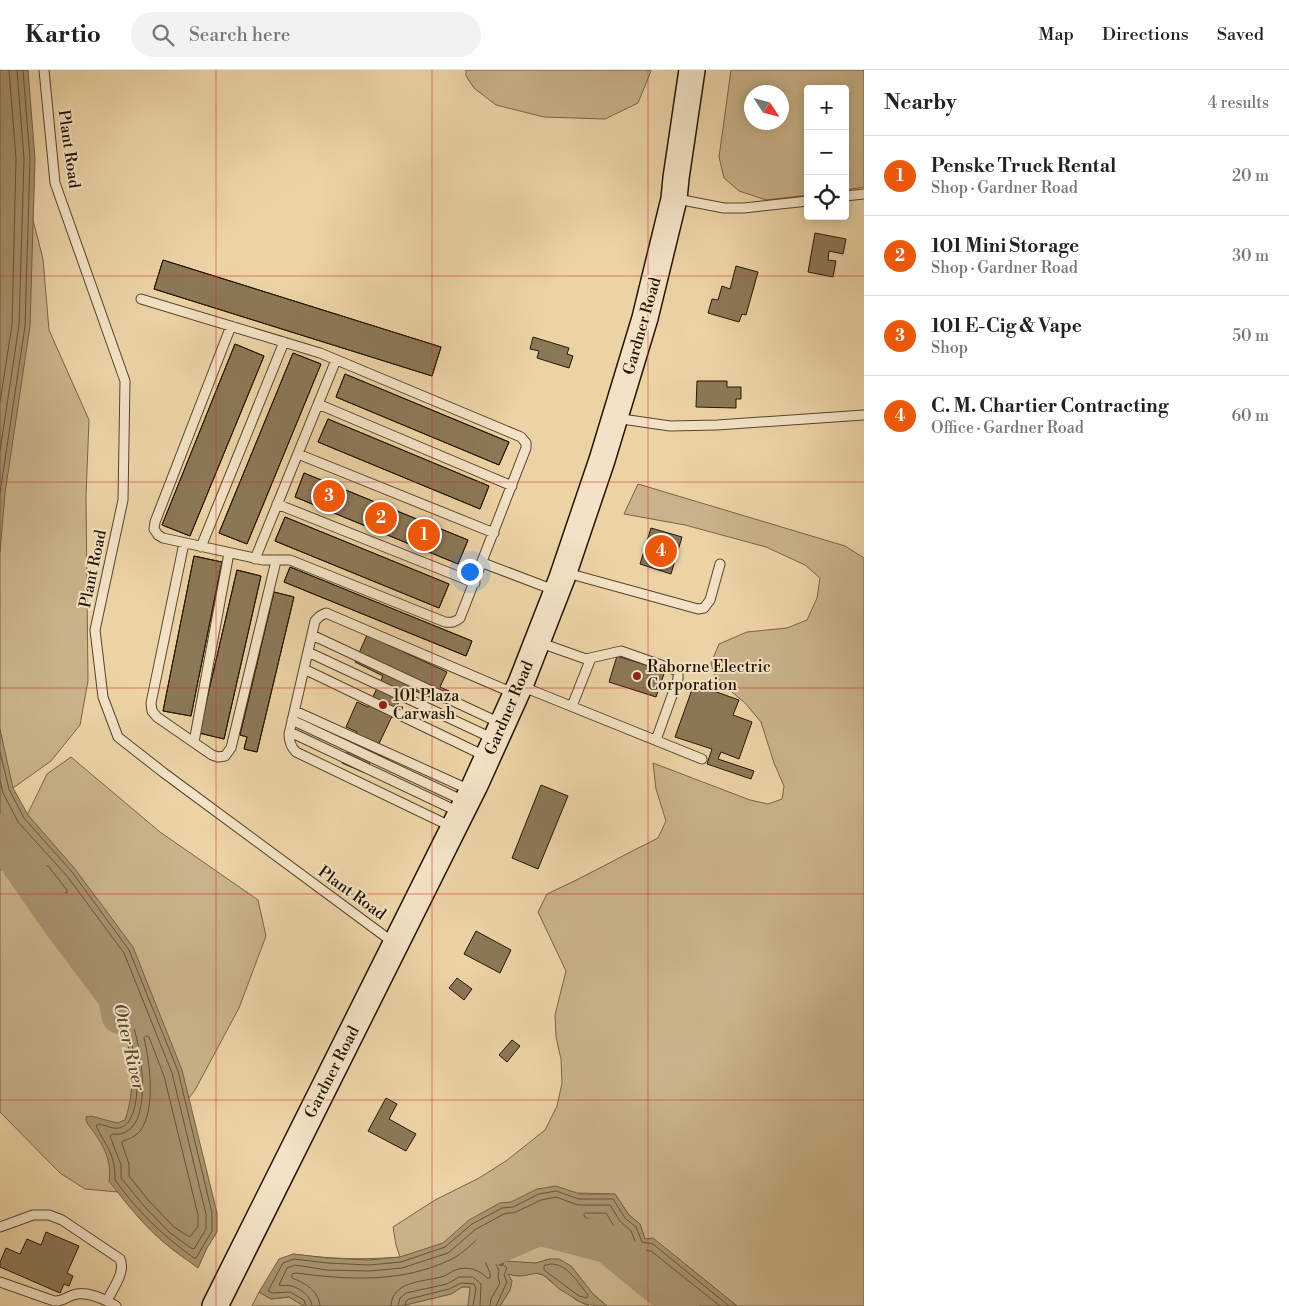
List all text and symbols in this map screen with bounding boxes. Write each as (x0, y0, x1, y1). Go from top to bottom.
search box (131, 12, 481, 57)
text: Kartio (25, 20, 101, 50)
icon: search (149, 21, 177, 49)
text: Search here (189, 23, 290, 47)
text: Map (1038, 23, 1074, 46)
text: Directions (1102, 23, 1189, 46)
text: Saved (1217, 23, 1264, 46)
north arrow (744, 85, 789, 130)
map controls (804, 85, 849, 220)
button: + (804, 85, 849, 130)
text: Nearby (884, 90, 957, 116)
text: 4 results (1208, 93, 1269, 113)
street label: Plant Road (54, 108, 84, 190)
button: − (804, 130, 849, 175)
text: Penske Truck Rental (931, 154, 1116, 178)
text: 1 (896, 166, 904, 186)
text: 20 m (1232, 166, 1269, 186)
button: locate (804, 175, 849, 220)
text: Shop · Gardner Road (931, 178, 1078, 198)
text: 101 Mini Storage (931, 234, 1079, 258)
text: 2 (895, 246, 905, 266)
text: 30 m (1232, 246, 1269, 266)
text: Shop · Gardner Road (931, 258, 1078, 278)
street label: Gardner Road (619, 275, 665, 377)
text: 101 E-Cig & Vape (931, 314, 1082, 338)
text: 3 (895, 326, 905, 346)
text: 50 m (1232, 326, 1269, 346)
text: Shop (931, 338, 968, 358)
text: C. M. Chartier Contracting (931, 394, 1168, 418)
text: 4 (895, 406, 905, 426)
text: 60 m (1231, 406, 1269, 426)
text: Office · Gardner Road (931, 418, 1084, 438)
pin: 3 (313, 477, 345, 515)
pin: 2 (365, 499, 397, 537)
pin: 1 (408, 516, 440, 554)
street label: Plant Road (75, 528, 111, 610)
pin: 4 (645, 532, 677, 570)
your location (457, 559, 483, 585)
place label: Raborne Electric Corporation (647, 657, 771, 695)
street label: Gardner Road (480, 658, 538, 758)
marker: Raborne Electric Corporation (631, 670, 643, 682)
place label: 101 Plaza Carwash (393, 686, 460, 724)
marker: 101 Plaza Carwash (377, 699, 389, 711)
street label: Plant Road (314, 862, 390, 924)
water label: Otter River (108, 1001, 150, 1093)
street label: Gardner Road (300, 1023, 364, 1121)

